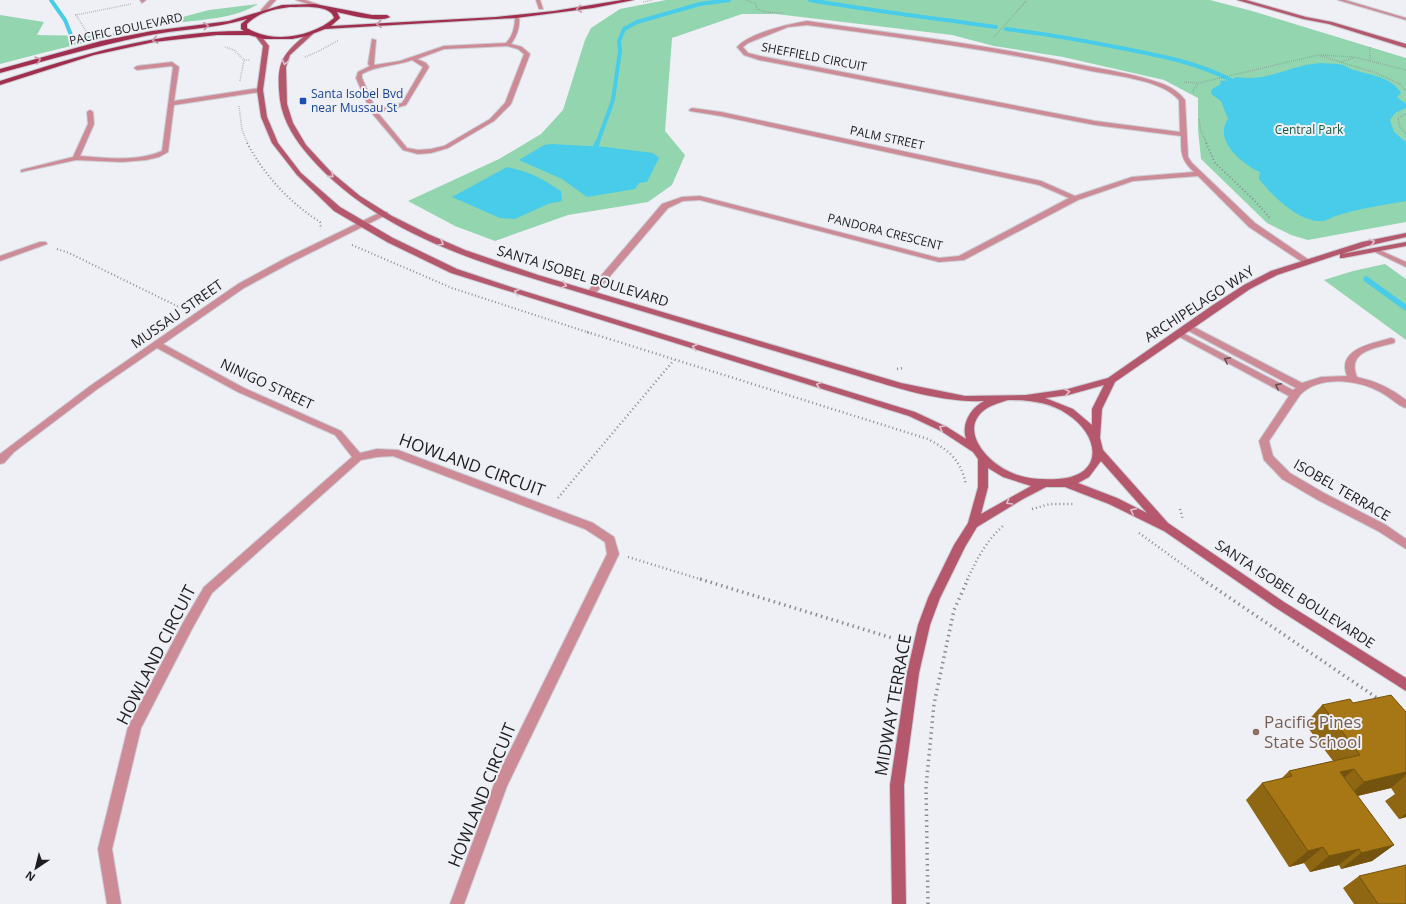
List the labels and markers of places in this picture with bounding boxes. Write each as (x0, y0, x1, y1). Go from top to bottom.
place label: Santa Isobel Bvd near Mussau St (311, 85, 403, 116)
marker: Santa Isobel Bvd near Mussau St (298, 96, 308, 106)
place label: Pacific Pines State School (1264, 710, 1361, 753)
marker: Pacific Pines State School (1251, 727, 1261, 737)

